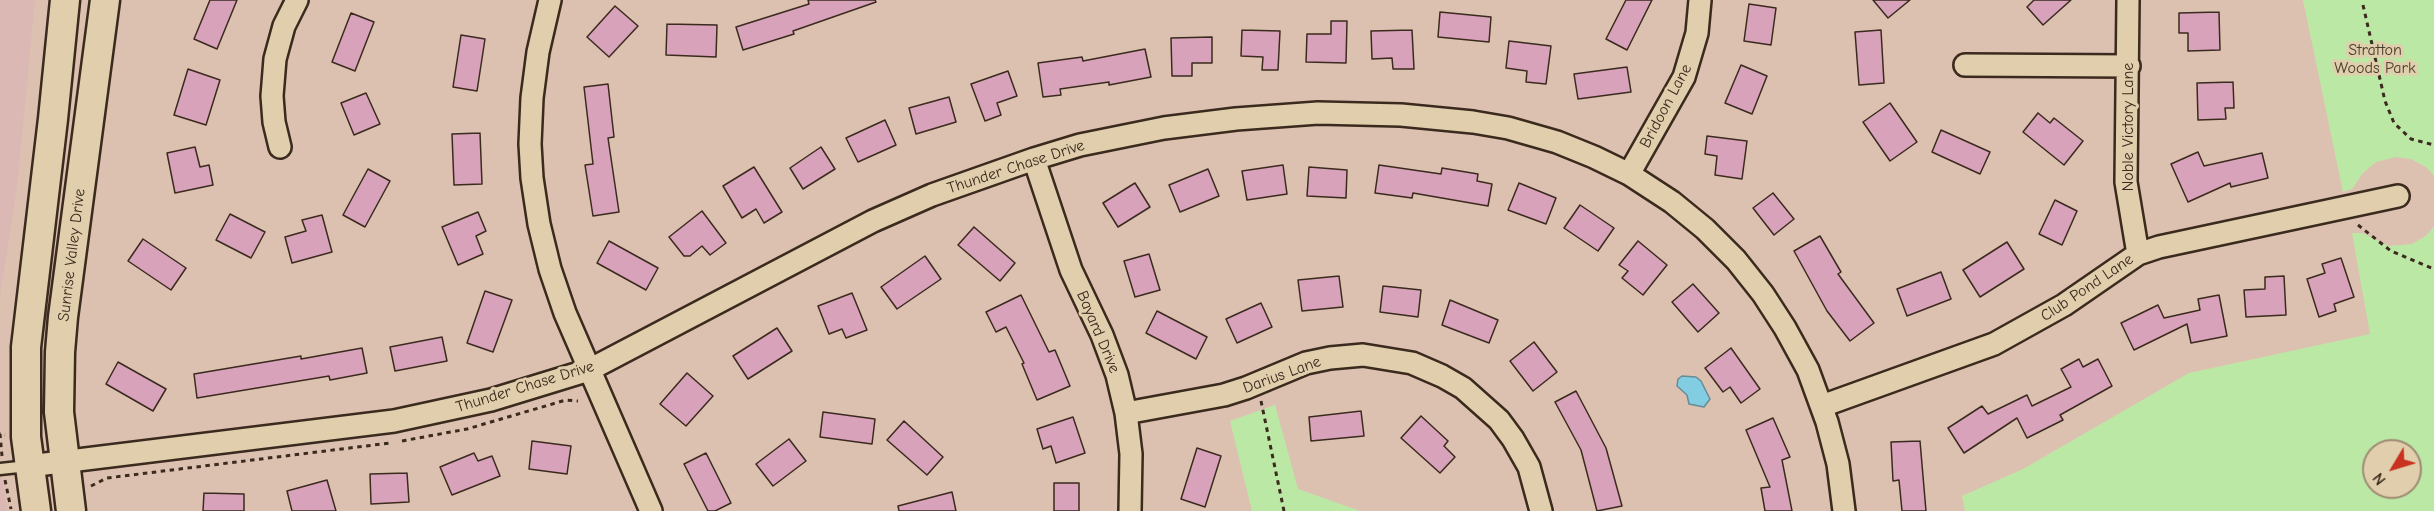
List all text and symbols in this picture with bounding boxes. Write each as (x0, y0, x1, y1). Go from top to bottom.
park label: Stratton Woods Park (2334, 40, 2416, 78)
street label: Bridoon Lane (1636, 61, 1696, 151)
street label: Noble Victory Lane (2118, 63, 2138, 191)
street label: Thunder Chase Drive (945, 136, 1087, 198)
street label: Sunrise Valley Drive (54, 187, 90, 323)
street label: Club Pond Lane (2037, 250, 2137, 326)
street label: Bayard Drive (1072, 288, 1124, 376)
street label: Darius Lane (1241, 352, 1323, 398)
street label: Thunder Chase Drive (454, 357, 596, 417)
north arrow (2362, 439, 2422, 499)
text: N (2369, 469, 2390, 489)

